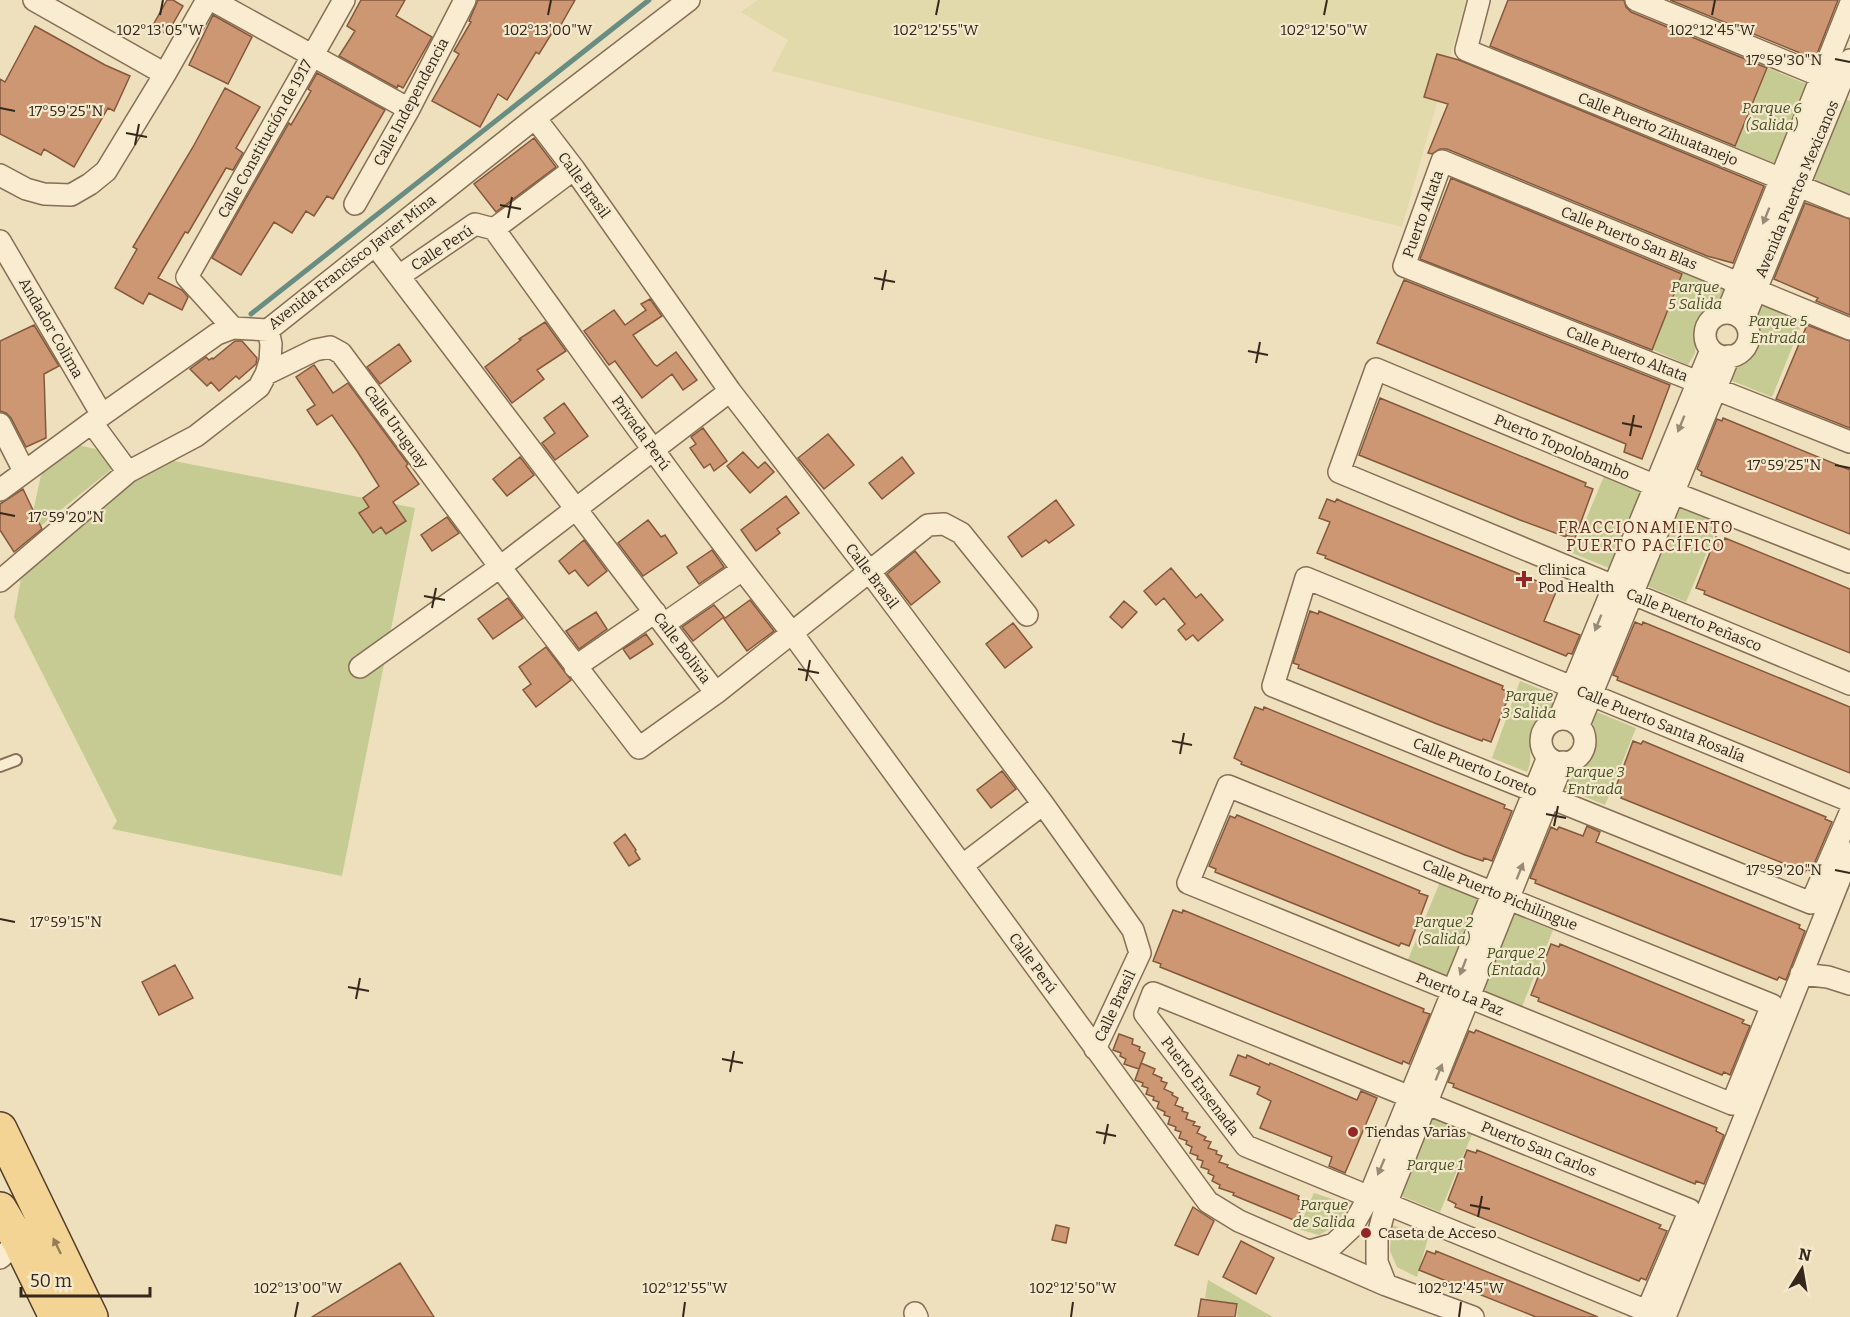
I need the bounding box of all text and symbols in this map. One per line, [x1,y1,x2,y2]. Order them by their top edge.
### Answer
text: 102°13'05"W [116,21,204,39]
text: 102°13'00"W [504,21,593,39]
text: 102°12'55"W [893,21,979,39]
text: 102°12'50"W [1280,21,1368,39]
text: 102°12'45"W [1669,21,1756,39]
street label: Calle Independencia [370,35,452,169]
text: 17°59'30"N [1746,51,1822,69]
street label: Calle Constitución de 1917 [214,56,316,221]
street label: Calle Puerto Zihuatanejo [1575,89,1741,169]
street label: Avenida Puertos Mexicanos [1751,98,1843,280]
park label: Parque 6 (Salida) [1742,99,1802,134]
text: 17°59'25"N [29,102,103,120]
street label: Calle Brasil [554,149,614,221]
street label: Puerto Altata [1399,168,1447,260]
street label: Avenida Francisco Javier Mina [265,191,439,333]
street label: Calle Puerto San Blas [1558,202,1700,274]
one-way arrow [1760,207,1770,225]
street label: Calle Perú [408,221,476,275]
street label: Andador Colima [15,275,87,381]
park label: Parque 5 Salida [1668,278,1722,313]
park label: Parque 5 Entrada [1748,312,1808,347]
street label: Calle Puerto Altata [1564,323,1690,385]
street label: Calle Uruguay [360,382,432,472]
street label: Privada Perú [608,392,674,474]
street label: Puerto Topolobambo [1492,410,1632,484]
one-way arrow [1676,415,1686,433]
text: 17°59'25"N [1747,456,1821,474]
text: 17°59'20"N [28,508,104,526]
district label: FRACCIONAMIENTO PUERTO PACÍFICO [1558,518,1734,555]
street label: Calle Brasil [842,540,902,612]
place label: Clinica Pod Health [1538,561,1615,596]
marker: Clinica Pod Health [1515,570,1533,588]
street label: Calle Puerto Peñasco [1623,585,1765,655]
street label: Calle Bolivia [649,609,715,687]
one-way arrow [1593,614,1602,632]
street label: Calle Puerto Santa Rosalía [1574,682,1748,766]
park label: Parque 3 Salida [1502,687,1556,722]
street label: Calle Puerto Loreto [1410,734,1540,800]
park label: Parque 3 Entrada [1565,763,1625,798]
street label: Calle Puerto Pichilingue [1420,856,1580,934]
text: 17°59'20"N [1746,861,1822,879]
one-way arrow [1515,862,1525,880]
text: 17°59'15"N [30,913,102,931]
park label: Parque 2 (Salida) [1414,913,1474,948]
street label: Calle Perú [1005,929,1061,997]
park label: Parque 2 (Entada) [1486,944,1546,979]
one-way arrow [1458,958,1467,976]
street label: Calle Brasil [1091,967,1139,1045]
street label: Puerto La Paz [1414,968,1506,1020]
street label: Puerto Ensenada [1157,1033,1243,1139]
one-way arrow [1434,1062,1444,1080]
street label: Puerto San Carlos [1479,1118,1599,1180]
place label: Tiendas Varias [1365,1123,1466,1141]
marker: Tiendas Varias [1346,1125,1360,1139]
park label: Parque 1 [1406,1156,1464,1174]
one-way arrow [1376,1158,1386,1176]
park label: Parque de Salida [1293,1196,1355,1231]
place label: Caseta de Acceso [1378,1224,1497,1242]
marker: Caseta de Acceso [1359,1226,1373,1240]
one-way arrow [52,1237,61,1254]
north arrow [1772,1239,1832,1299]
text: N [1797,1244,1813,1265]
scale bar [21,1260,150,1298]
text: 50 m [30,1270,72,1292]
text: 102°13'00"W [254,1279,343,1297]
text: 102°12'55"W [642,1279,728,1297]
text: 102°12'50"W [1029,1279,1117,1297]
text: 102°12'45"W [1418,1279,1505,1297]

